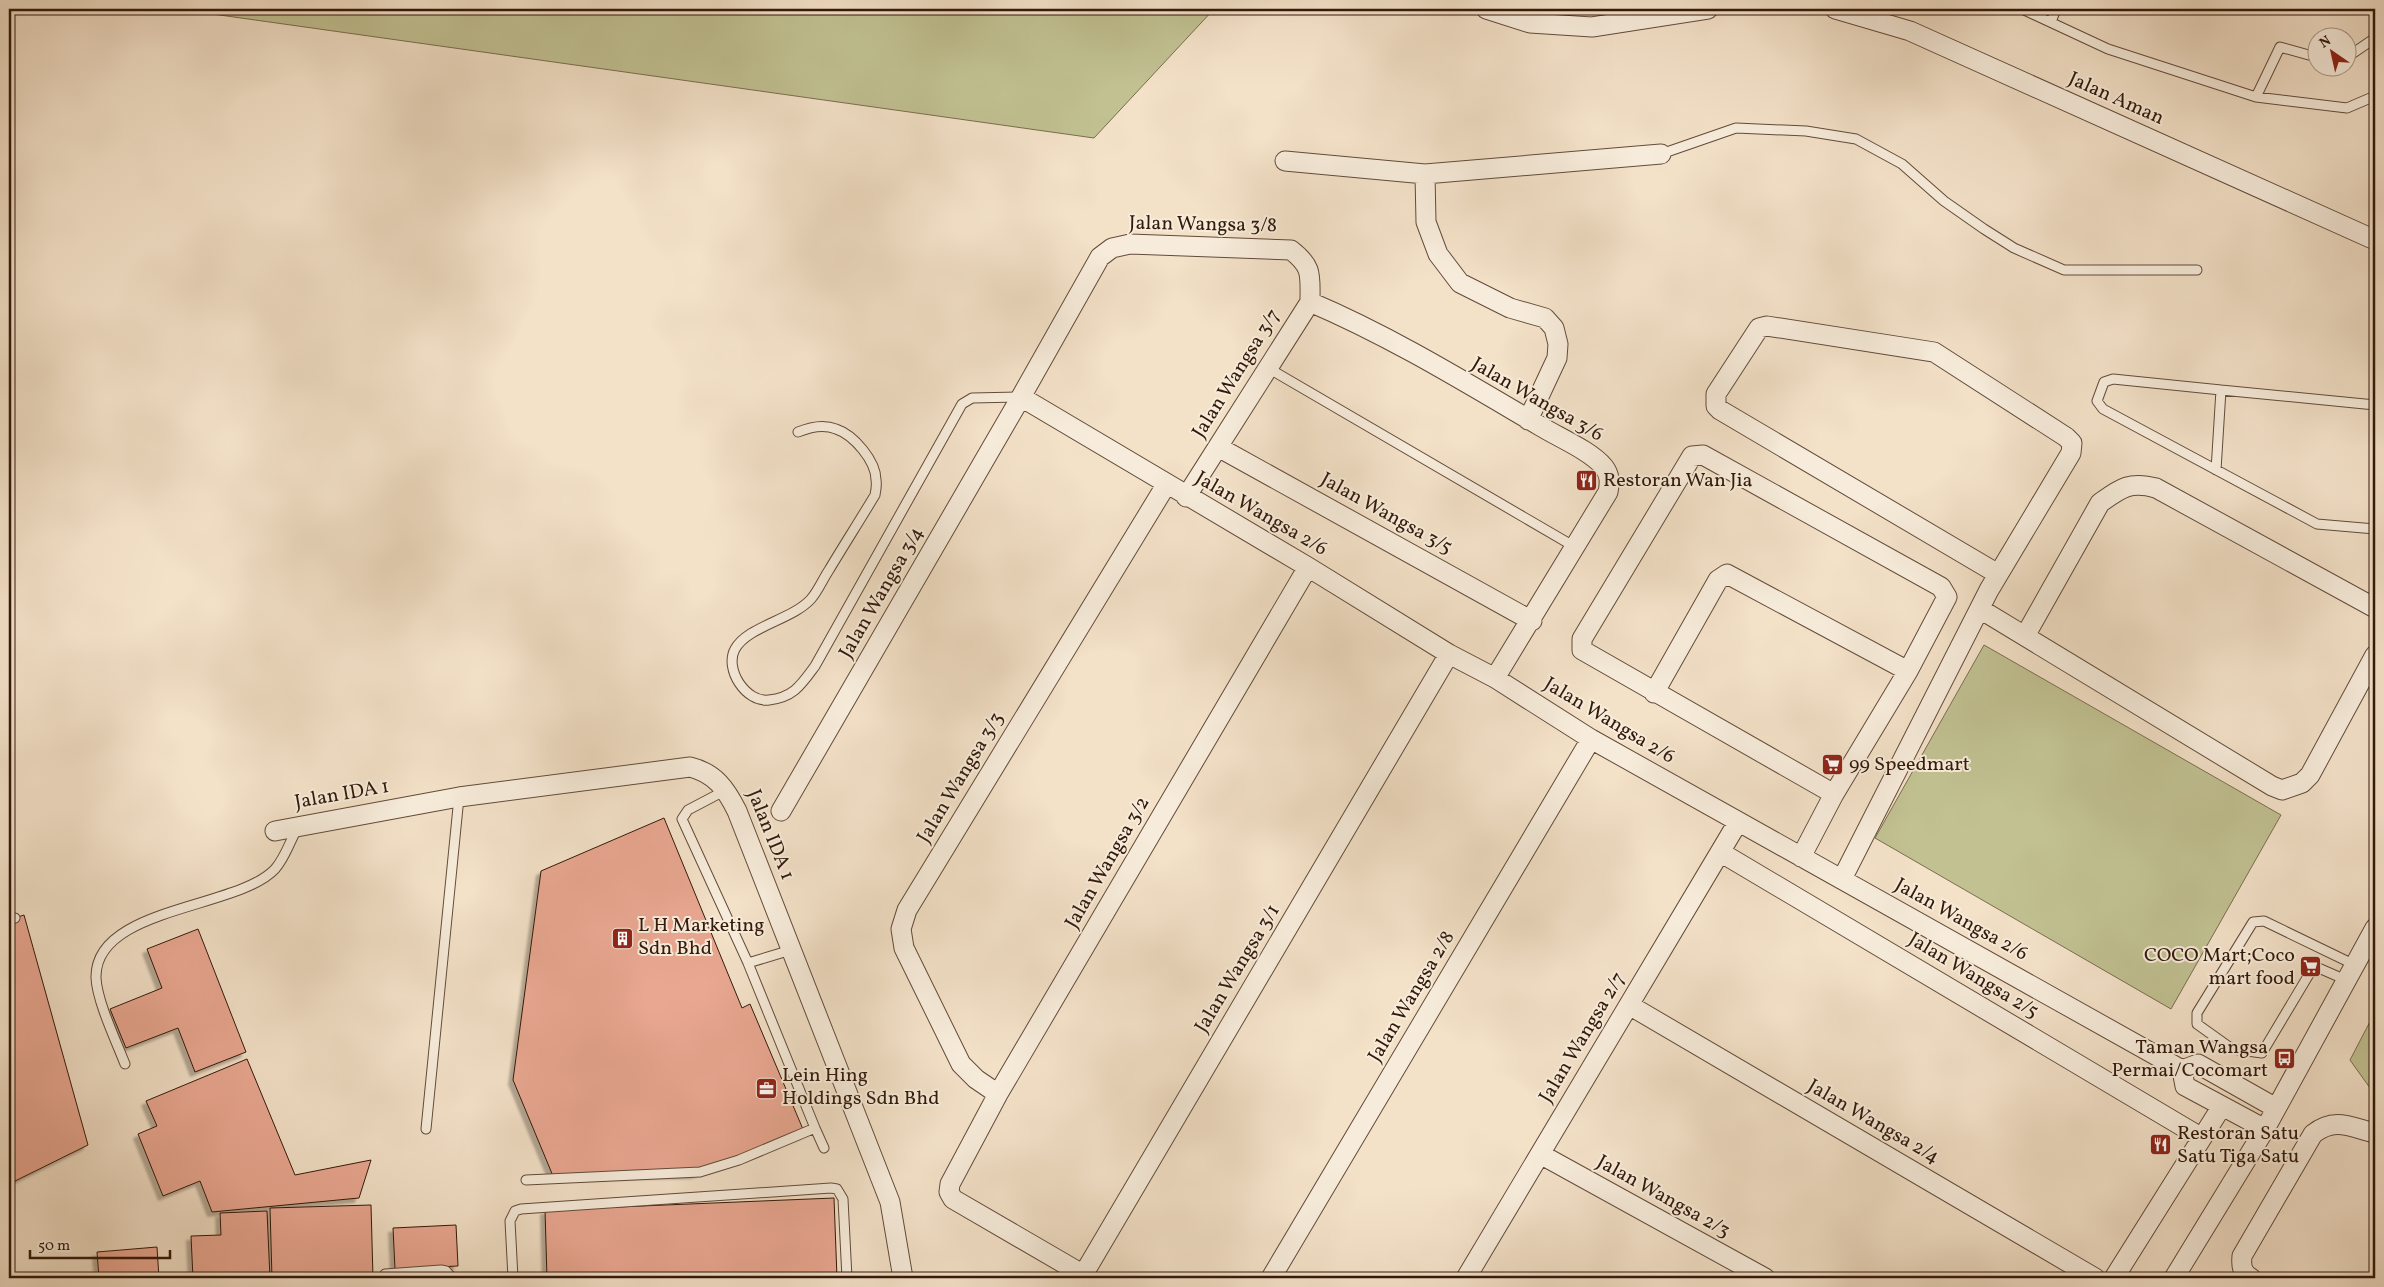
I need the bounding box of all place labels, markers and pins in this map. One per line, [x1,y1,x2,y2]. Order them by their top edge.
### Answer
place label: Restoran Wan Jia [1603,467,1753,495]
restaurant icon: Restoran Wan Jia [1575,469,1599,493]
place label: 99 Speedmart [1849,751,1970,779]
supermarket icon: 99 Speedmart [1821,753,1845,777]
place label: L H Marketing Sdn Bhd [638,912,765,963]
building icon: L H Marketing Sdn Bhd [610,926,634,950]
place label: COCO Mart;Coco mart food [2144,942,2295,993]
supermarket icon: COCO Mart;Coco mart food [2299,955,2323,979]
place label: Taman Wangsa Permai/Cocomart [2112,1034,2268,1085]
bus stop icon: Taman Wangsa Permai/Cocomart [2272,1047,2296,1071]
place label: Lein Hing Holdings Sdn Bhd [782,1062,939,1113]
office icon: Lein Hing Holdings Sdn Bhd [754,1076,778,1100]
place label: Restoran Satu Satu Tiga Satu [2177,1120,2299,1171]
restaurant icon: Restoran Satu Satu Tiga Satu [2149,1133,2173,1157]

